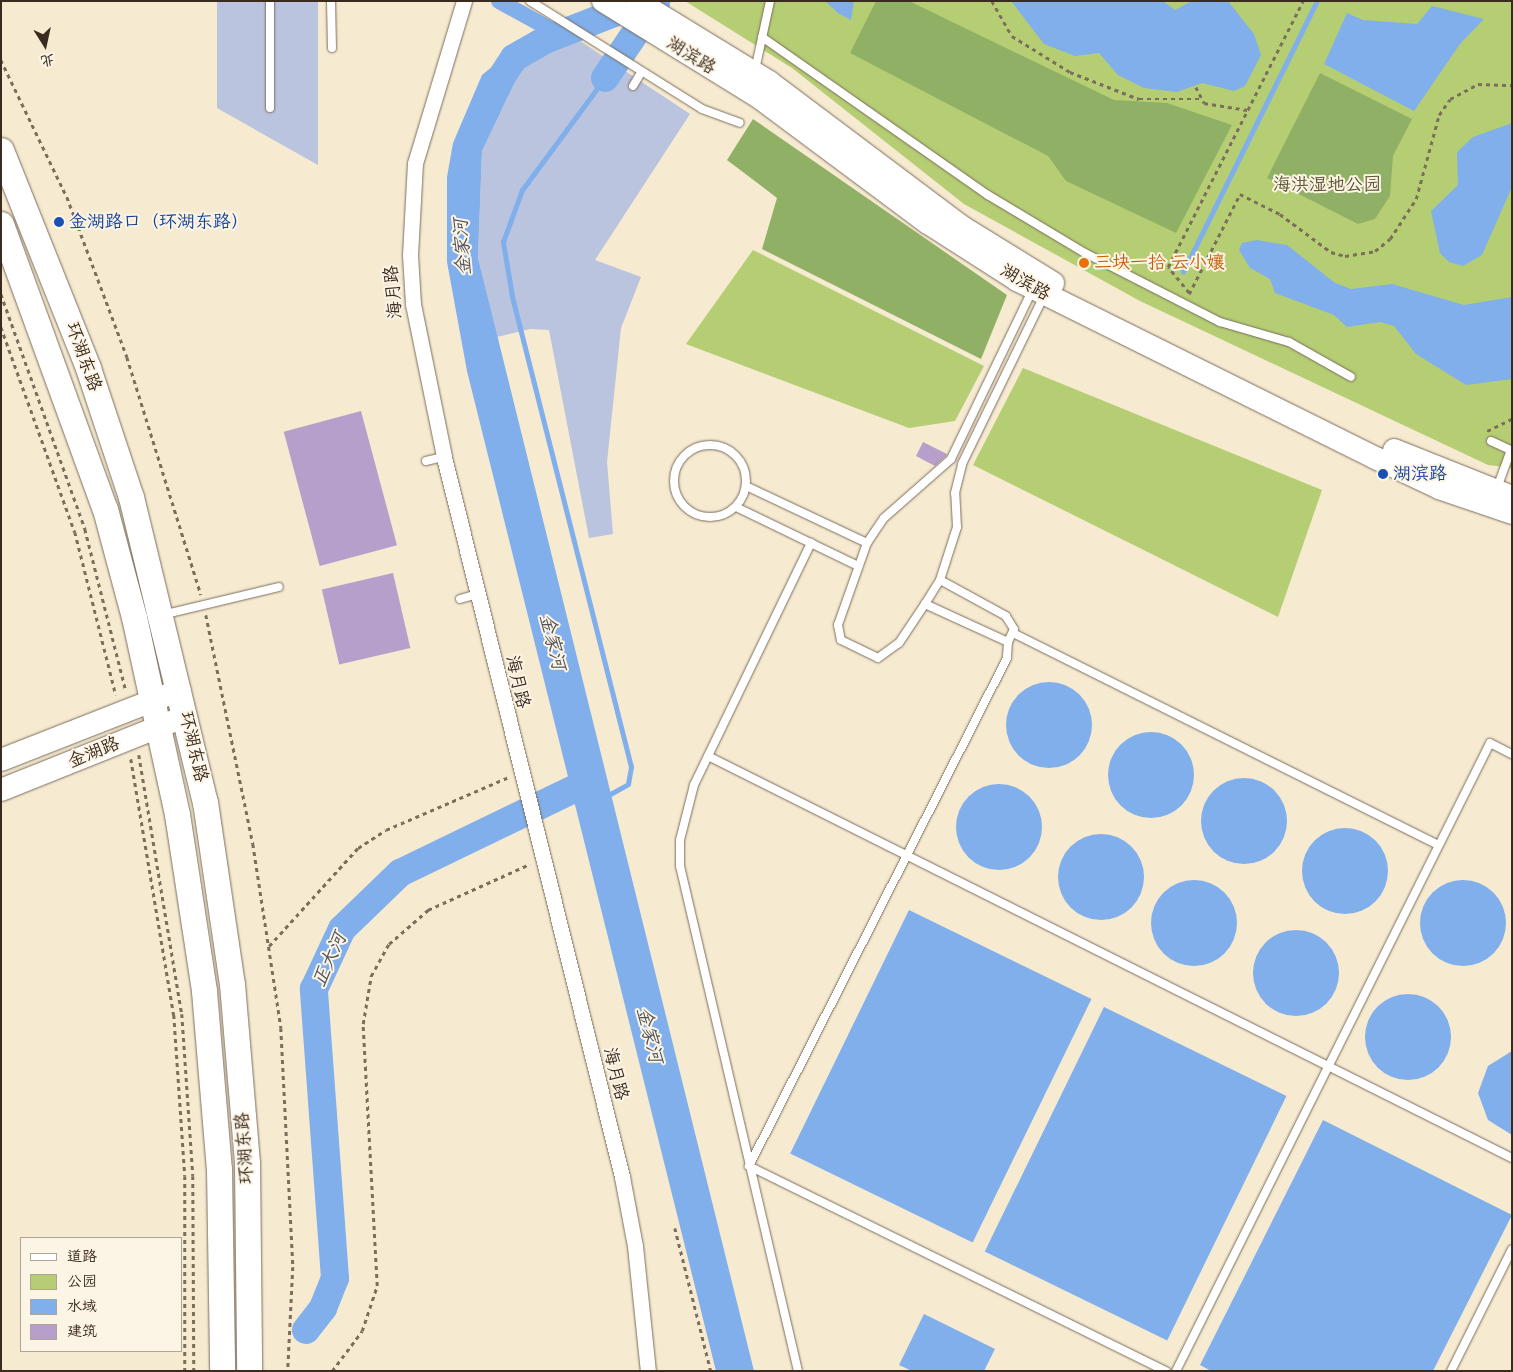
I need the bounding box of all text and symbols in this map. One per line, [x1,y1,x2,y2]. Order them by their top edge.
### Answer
north arrow [20,20,70,70]
street label: 湖滨路 [662,33,720,79]
text: 北 [39,50,56,70]
park label: 海洪湿地公园 [1273,174,1381,196]
place label: 金湖路口（环湖东路） [69,211,249,233]
marker: 金湖路口（环湖东路） [53,216,65,228]
water label: 金家河 [450,218,476,276]
place label: 三块一拾 云小孃 [1094,252,1225,274]
marker: 三块一拾 云小孃 [1078,257,1090,269]
street label: 湖滨路 [996,260,1054,306]
street label: 海月路 [381,264,407,320]
street label: 环湖东路 [61,319,105,395]
place label: 湖滨路 [1393,463,1447,485]
marker: 湖滨路 [1377,468,1389,480]
water label: 金家河 [534,612,570,672]
street label: 海月路 [500,653,534,711]
street label: 环湖东路 [174,709,212,785]
street label: 金湖路 [65,733,123,773]
water label: 正大河 [308,929,352,991]
water label: 金家河 [631,1005,667,1065]
street label: 海月路 [598,1045,632,1103]
street label: 环湖东路 [232,1111,258,1185]
legend [20,1237,182,1352]
text: 道路 [67,1247,97,1267]
text: 公园 [67,1272,97,1292]
text: 水域 [67,1297,97,1317]
text: 建筑 [67,1322,97,1342]

